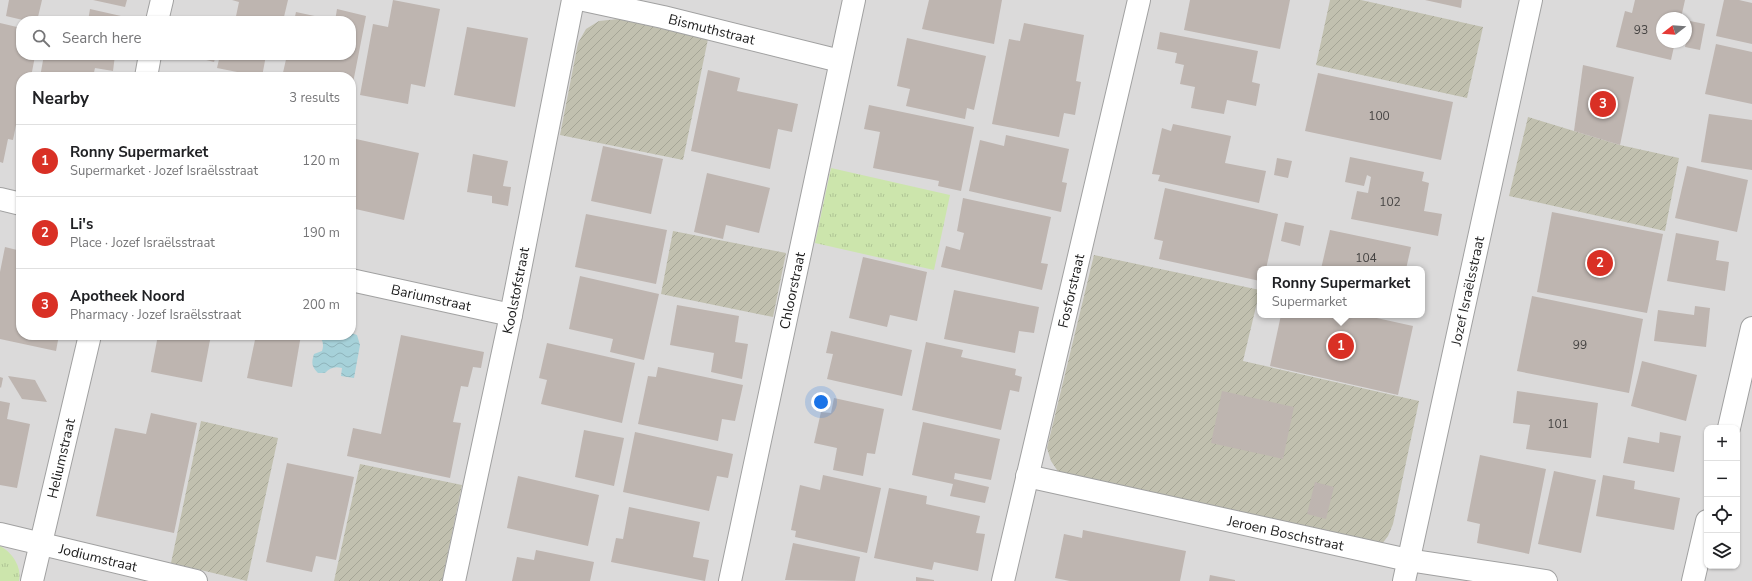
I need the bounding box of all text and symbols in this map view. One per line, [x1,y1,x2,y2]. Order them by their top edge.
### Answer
street label: Bismuthstraat [667,9,757,49]
north arrow [1656,12,1692,48]
search box [16,16,356,60]
house number: 93 [1634,22,1648,38]
icon: search [30,27,52,49]
text: Search here [62,28,142,48]
text: Nearby [32,87,89,110]
text: 3 results [289,89,340,107]
pin: 3 [1590,89,1616,119]
house number: 100 [1368,108,1390,124]
text: Ronny Supermarket [70,142,208,162]
text: 1 [41,152,49,170]
text: 120 m [302,152,340,170]
text: Supermarket · Jozef Israëlsstraat [70,162,258,180]
house number: 102 [1379,194,1401,210]
text: Li's [70,214,93,234]
text: 2 [41,224,49,242]
text: 190 m [302,224,340,242]
text: Place · Jozef Israëlsstraat [70,234,215,252]
street label: Jozef Israëlsstraat [1446,234,1489,348]
street label: Koolstofstraat [498,245,534,336]
pin: 2 [1587,248,1613,278]
street label: Chloorstraat [775,250,809,331]
house number: 104 [1355,250,1377,266]
street label: Fosforstraat [1053,252,1089,330]
popup [1257,266,1425,318]
text: Ronny Supermarket [1272,273,1410,293]
street label: Bariumstraat [389,280,473,316]
text: Apotheek Noord [70,286,185,306]
text: Supermarket [1272,293,1347,311]
text: 3 [41,296,49,314]
text: 200 m [302,296,340,314]
text: Pharmacy · Jozef Israëlsstraat [70,306,241,324]
pin: 1 [1328,331,1354,361]
house number: 99 [1573,337,1587,353]
your location [811,392,831,412]
street label: Heliumstraat [42,416,80,500]
house number: 101 [1547,416,1569,432]
map controls [1704,425,1740,569]
button: + [1704,425,1740,461]
button: − [1704,461,1740,497]
button: locate [1704,497,1740,533]
street label: Jeroen Boschstraat [1225,511,1346,555]
button: layers [1704,533,1740,569]
street label: Jodiumstraat [56,539,139,576]

